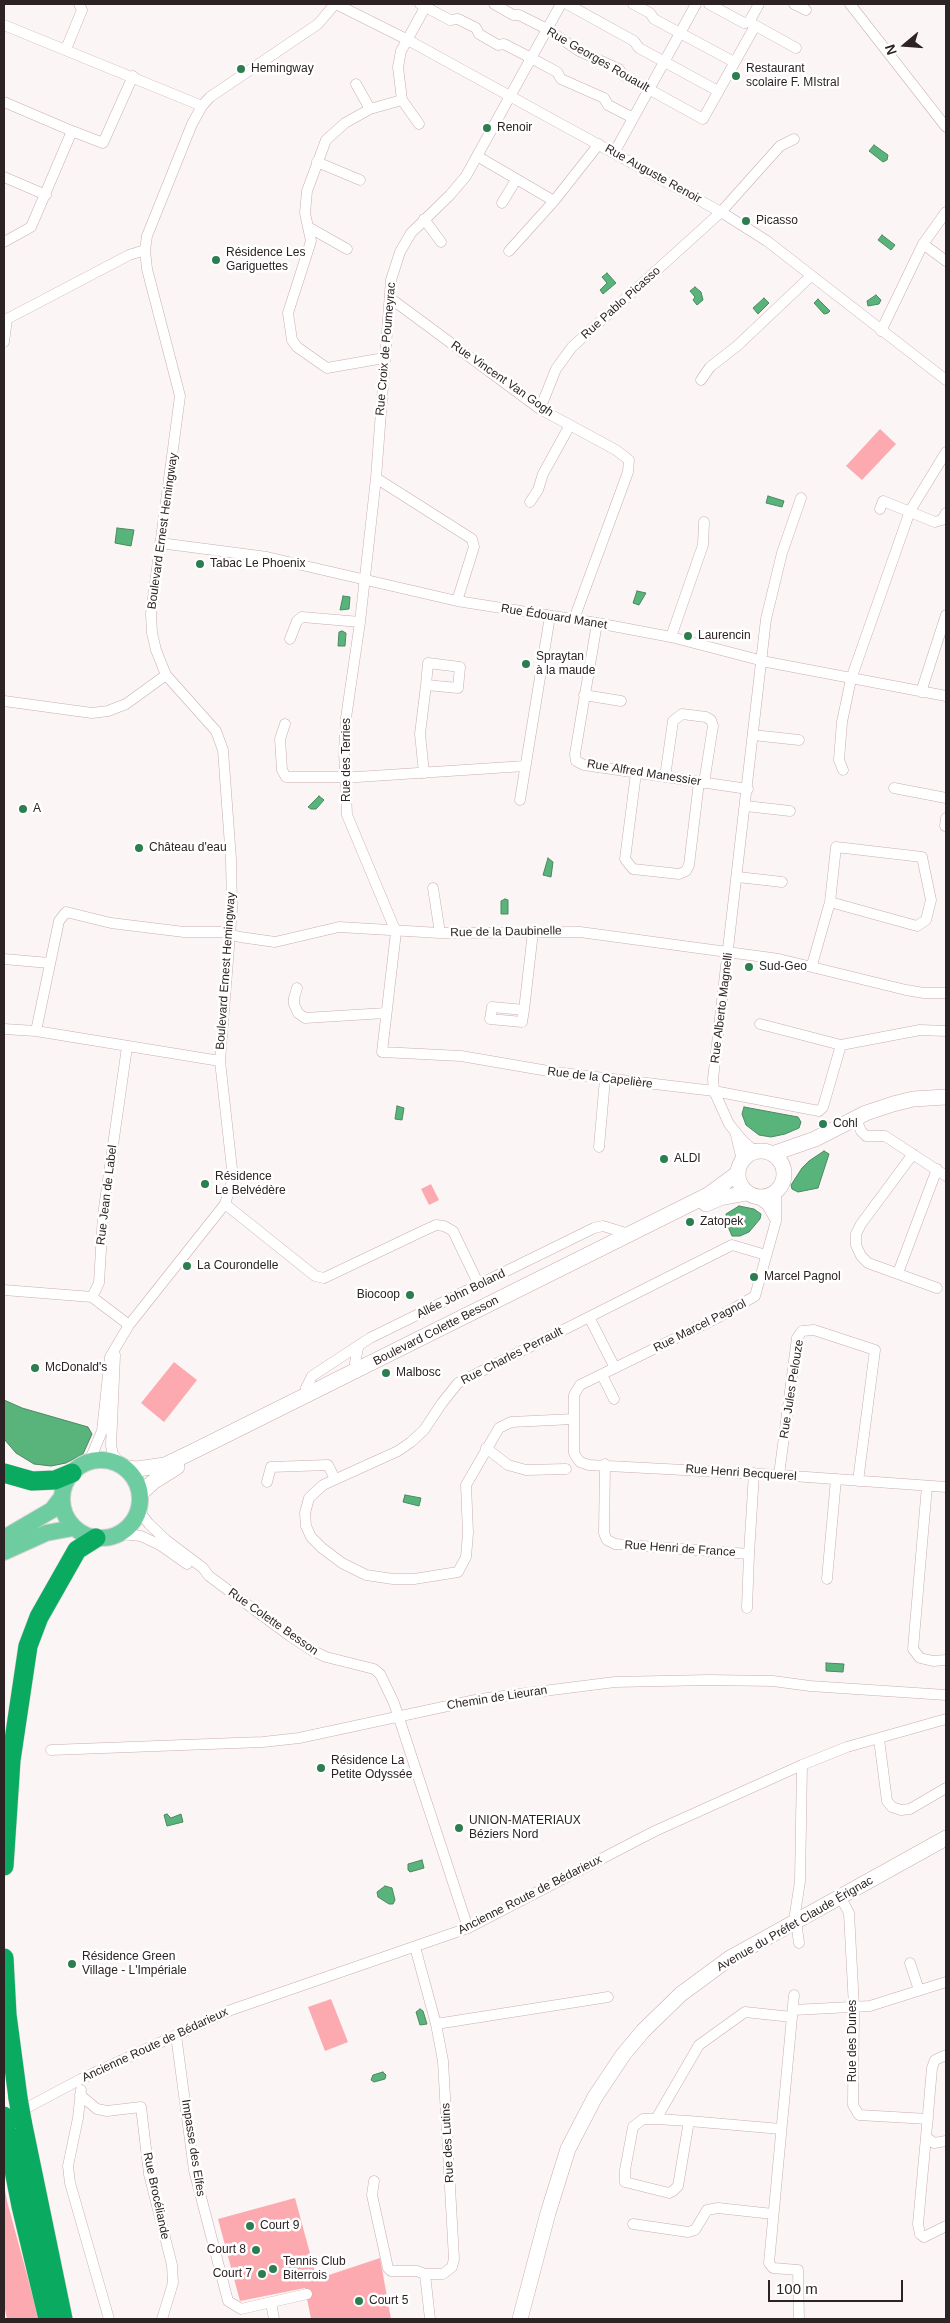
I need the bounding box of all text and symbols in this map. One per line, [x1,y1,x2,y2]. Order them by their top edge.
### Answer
north arrow [880,20,930,70]
street label: Rue Georges Rouault [544,25,652,95]
text: N [882,42,900,57]
place label: Hemingway [251,62,314,76]
place label: Restaurant scolaire F. MIstral [746,62,839,90]
marker: Hemingway [235,63,247,75]
marker: Restaurant scolaire F. MIstral [730,70,742,82]
place label: Renoir [497,121,532,135]
marker: Renoir [481,122,493,134]
street label: Rue Auguste Renoir [602,142,704,206]
place label: Picasso [756,214,798,228]
marker: Picasso [740,215,752,227]
place label: Résidence Les Gariguettes [226,246,305,274]
marker: Résidence Les Gariguettes [210,254,222,266]
street label: Rue Pablo Picasso [579,264,663,342]
street label: Rue Croix de Poumeyrac [373,282,399,416]
street label: Rue Vincent Van Gogh [448,338,556,420]
street label: Boulevard Ernest Hemingway [145,452,181,610]
place label: Tabac Le Phoenix [210,557,305,571]
marker: Tabac Le Phoenix [194,558,206,570]
street label: Rue Édouard Manet [500,601,608,633]
place label: Laurencin [698,629,751,643]
marker: Laurencin [682,630,694,642]
place label: Spraytan à la maude [536,650,595,678]
marker: Spraytan à la maude [520,658,532,670]
street label: Rue des Terries [340,718,354,802]
street label: Rue Alfred Manessier [586,757,702,789]
place label: A [33,802,41,816]
marker: A [17,803,29,815]
place label: Château d'eau [149,841,227,855]
marker: Château d'eau [133,842,145,854]
street label: Boulevard Ernest Hemingway [213,892,239,1050]
street label: Rue de la Daubinelle [450,924,562,940]
street label: Rue Alberto Magnelli [708,952,736,1064]
place label: Sud-Geo [759,960,807,974]
marker: Sud-Geo [743,961,755,973]
street label: Rue de la Capelière [546,1064,654,1092]
place label: Cohl [833,1117,858,1131]
marker: Cohl [817,1118,829,1130]
street label: Rue Jean de Label [94,1144,120,1246]
place label: ALDI [674,1152,701,1166]
marker: ALDI [658,1153,670,1165]
place label: Résidence Le Belvédère [215,1170,286,1198]
marker: Résidence Le Belvédère [199,1178,211,1190]
place label: Zatopek [700,1215,743,1229]
marker: Zatopek [684,1216,696,1228]
place label: La Courondelle [197,1259,278,1273]
marker: La Courondelle [181,1260,193,1272]
street label: Allée John Boland [414,1266,508,1322]
place label: Marcel Pagnol [764,1270,841,1284]
marker: Marcel Pagnol [748,1271,760,1283]
place label: Biocoop [357,1288,400,1302]
marker: Biocoop [404,1289,416,1301]
street label: Boulevard Colette Besson [371,1293,501,1369]
street label: Rue Marcel Pagnol [651,1296,749,1356]
street label: Rue Charles Perrault [459,1324,565,1388]
street label: Rue Jules Pelouze [777,1338,807,1440]
place label: McDonald's [45,1361,107,1375]
marker: McDonald's [29,1362,41,1374]
place label: Malbosc [396,1366,441,1380]
marker: Malbosc [380,1367,392,1379]
street label: Rue Henri Becquerel [685,1462,797,1484]
street label: Rue Henri de France [624,1538,736,1560]
street label: Rue Colette Besson [225,1585,321,1659]
street label: Chemin de Lieuran [446,1683,548,1713]
place label: Résidence La Petite Odyssée [331,1754,412,1782]
marker: Résidence La Petite Odyssée [315,1762,327,1774]
place label: UNION-MATERIAUX Béziers Nord [469,1814,581,1842]
marker: UNION-MATERIAUX Béziers Nord [453,1822,465,1834]
street label: Ancienne Route de Bédarieux [456,1852,604,1938]
street label: Avenue du Préfet Claude Érignac [714,1873,876,1975]
place label: Résidence Green Village - L'Impériale [82,1950,187,1978]
marker: Résidence Green Village - L'Impériale [66,1958,78,1970]
street label: Rue des Dunes [846,2000,860,2082]
street label: Ancienne Route de Bédarieux [80,2005,230,2085]
street label: Impasse des Elfes [178,2098,208,2198]
street label: Rue des Lutins [439,2103,457,2183]
street label: Rue Brocéliande [140,2151,172,2241]
place label: Court 9 [260,2219,299,2233]
marker: Court 9 [244,2220,256,2232]
place label: Court 8 [207,2243,246,2257]
marker: Court 8 [250,2244,262,2256]
place label: Tennis Club Biterrois [283,2255,346,2283]
marker: Tennis Club Biterrois [267,2263,279,2275]
place label: Court 7 [213,2267,252,2281]
marker: Court 7 [256,2268,268,2280]
scale bar [770,2270,905,2302]
text: 100 m [776,2280,818,2297]
place label: Court 5 [369,2294,408,2308]
marker: Court 5 [353,2295,365,2307]

